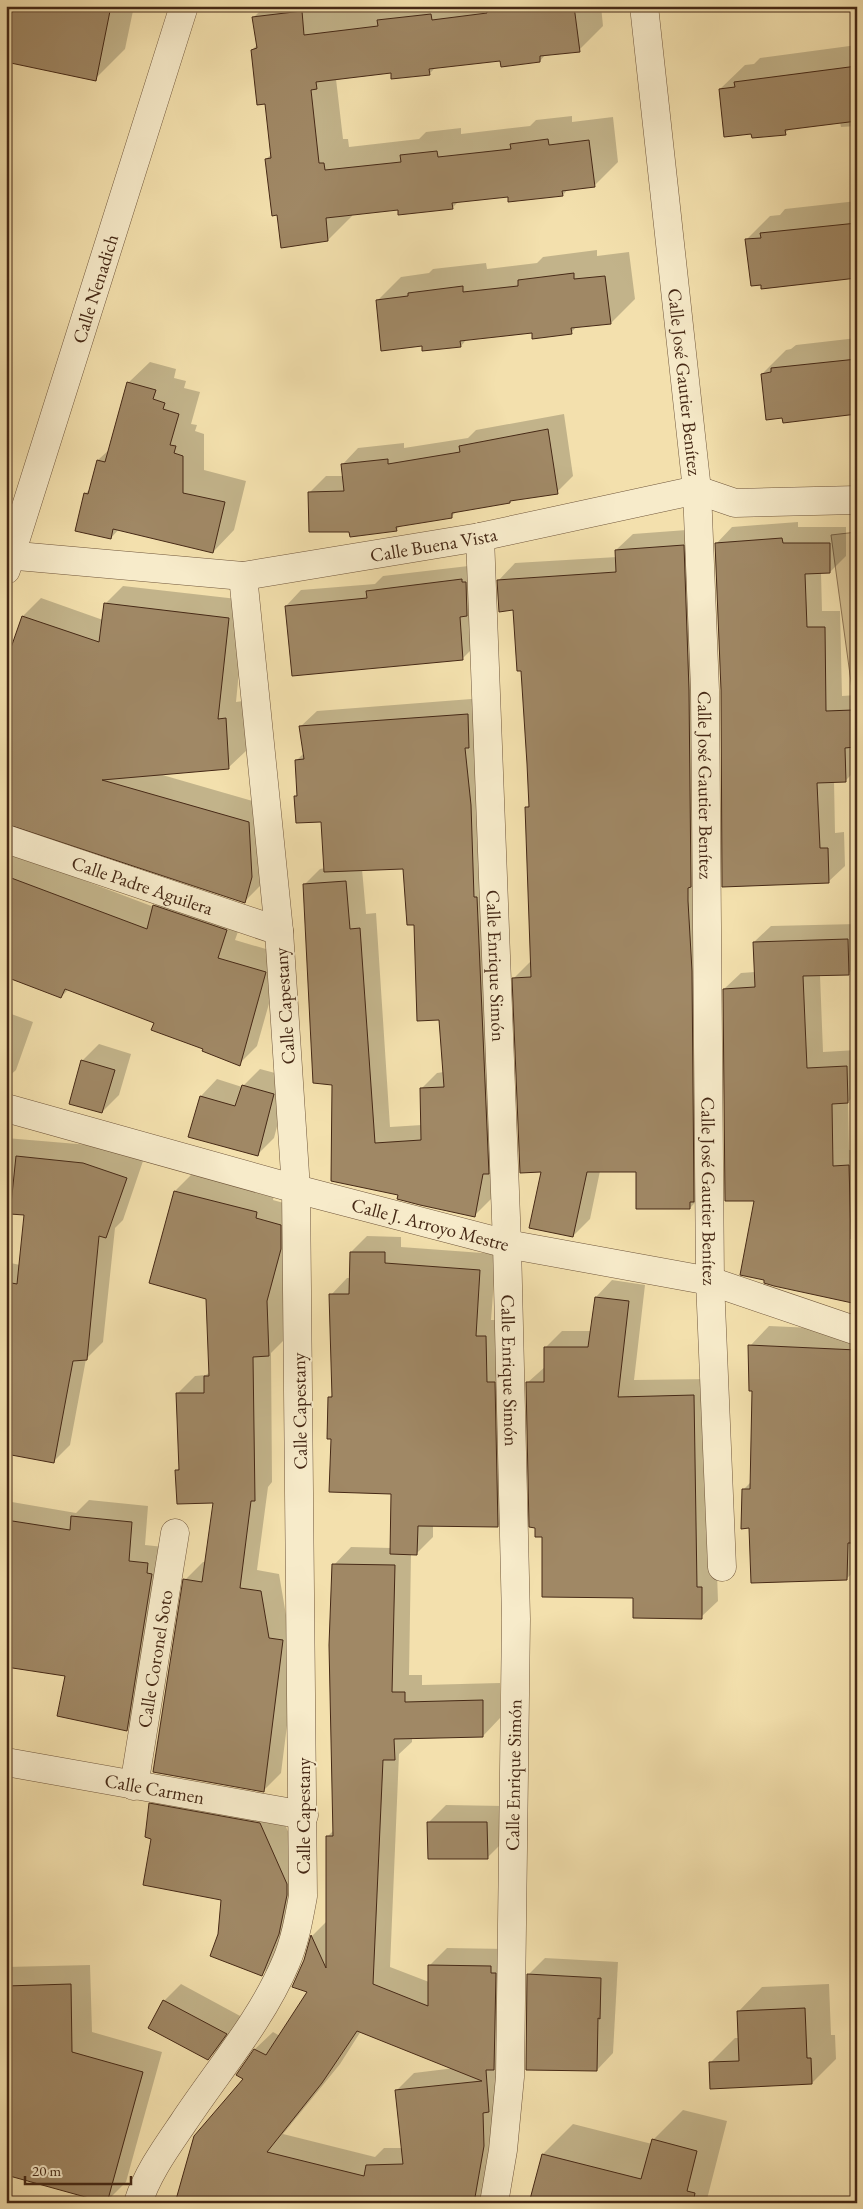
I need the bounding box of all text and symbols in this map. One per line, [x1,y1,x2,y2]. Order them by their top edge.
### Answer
street label: Calle Nenadich [66,231,124,347]
street label: Calle José Gautier Benítez [662,287,707,478]
street label: Calle Buena Vista [368,522,500,568]
street label: Calle José Gautier Benítez [692,691,719,880]
street label: Calle Padre Aguilera [68,850,217,921]
street label: Calle Enrique Simón [480,889,511,1042]
street label: Calle Capestany [268,946,301,1065]
street label: Calle José Gautier Benítez [695,1097,722,1286]
street label: Calle J. Arroyo Mestre [349,1192,512,1257]
street label: Calle Enrique Simón [495,1294,524,1447]
street label: Calle Capestany [286,1352,313,1470]
street label: Calle Coronel Soto [132,1588,179,1730]
street label: Calle Enrique Simón [500,1699,527,1851]
street label: Calle Capestany [291,1757,316,1875]
street label: Calle Carmen [103,1768,207,1810]
scale bar [25,2154,131,2186]
text: 20 m [32,2161,61,2180]

